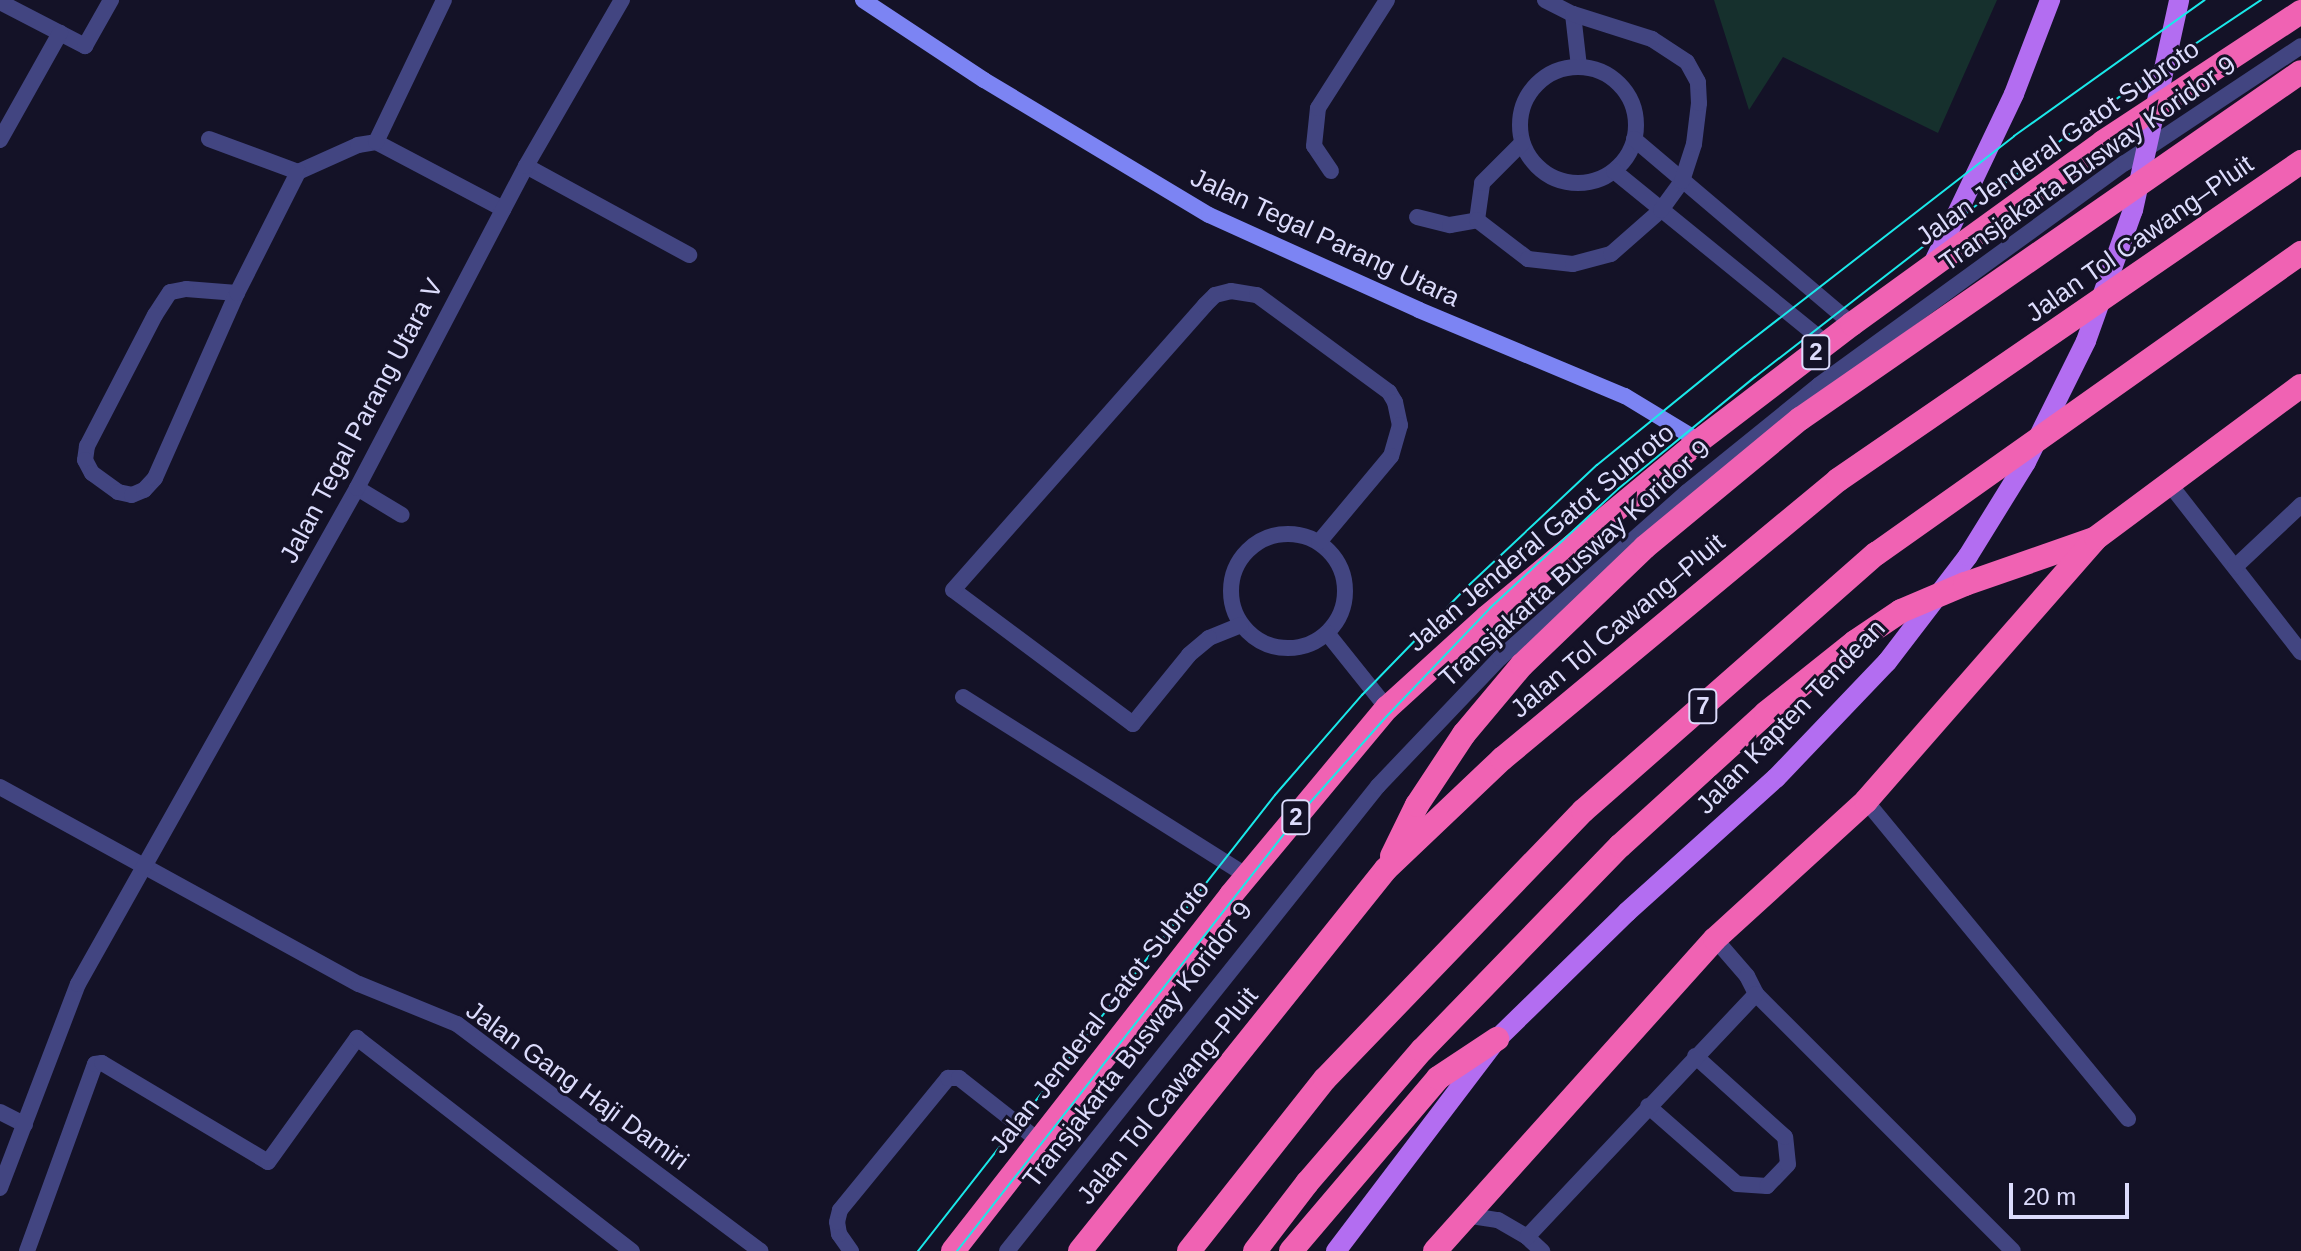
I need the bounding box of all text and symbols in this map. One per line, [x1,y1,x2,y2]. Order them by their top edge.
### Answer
street label: Jalan Jenderal Gatot Subroto [1911,33,2205,253]
street label: Transjakarta Busway Koridor 9 [1934,50,2242,278]
street label: Jalan Tol Cawang–Pluit [2020,149,2260,329]
street label: Jalan Tegal Parang Utara [1185,162,1465,314]
street label: Jalan Tegal Parang Utara V [274,273,450,569]
road number: 2 [1800,332,1832,372]
street label: Jalan Jenderal Gatot Subroto [1401,417,1681,659]
street label: Transjakarta Busway Koridor 9 [1433,434,1717,694]
street label: Jalan Tol Cawang–Pluit [1504,527,1732,725]
street label: Jalan Kapten Tendean [1690,613,1892,821]
road number: 7 [1687,686,1719,726]
road number: 2 [1280,797,1312,837]
street label: Jalan Jenderal Gatot Subroto [984,874,1216,1160]
street label: Transjakarta Busway Koridor 9 [1017,896,1259,1194]
street label: Jalan Tol Cawang–Pluit [1071,981,1265,1211]
street label: Jalan Gang Haji Damiri [460,995,694,1177]
scale bar [2013,1167,2133,1217]
text: 20 m [2023,1183,2076,1210]

